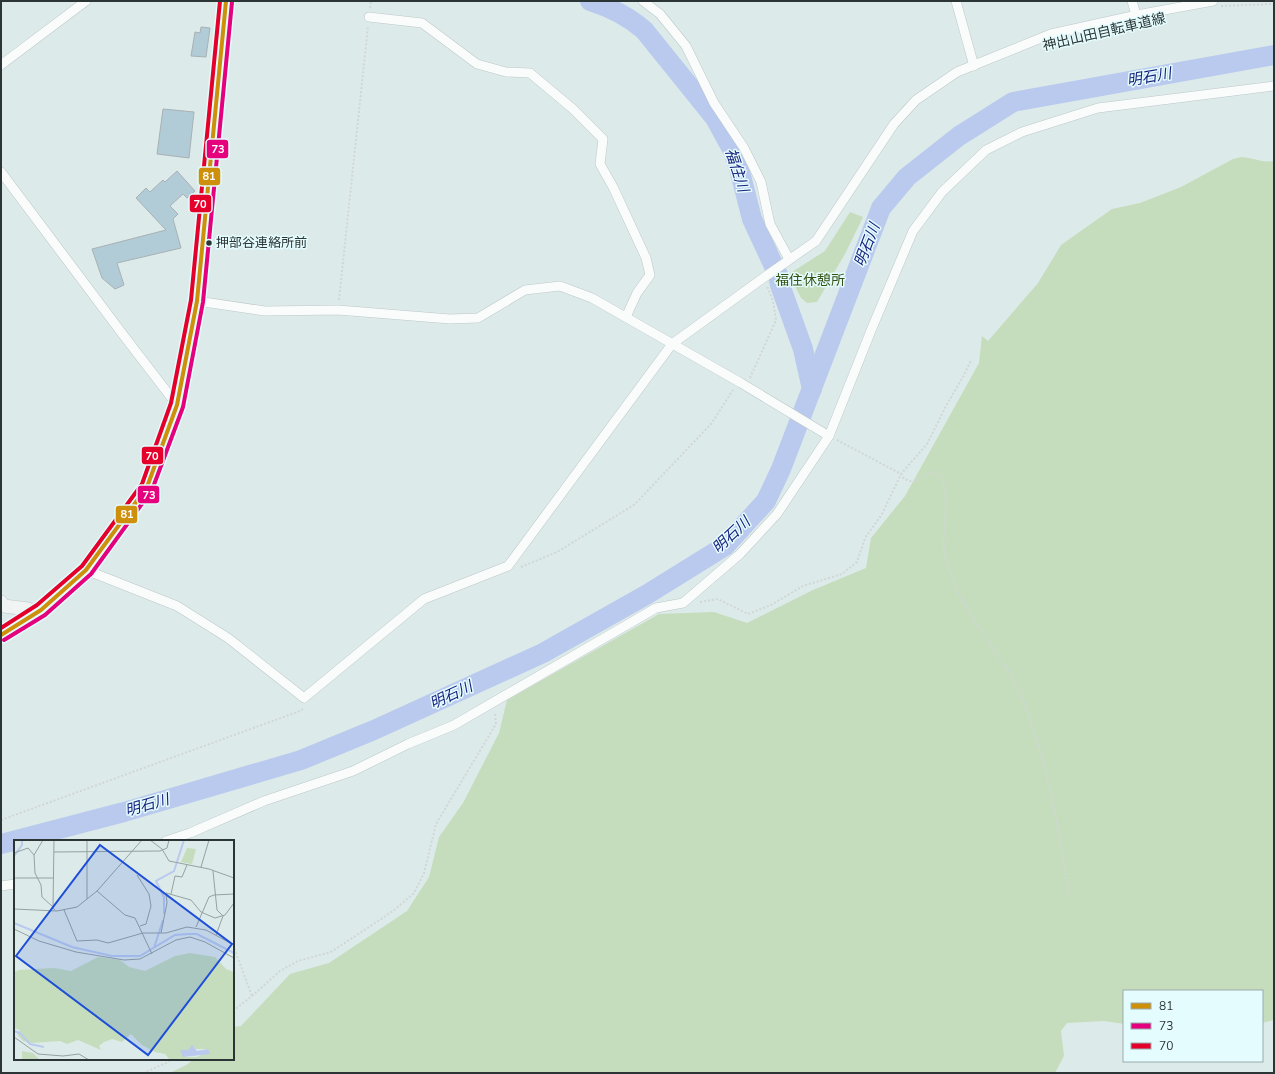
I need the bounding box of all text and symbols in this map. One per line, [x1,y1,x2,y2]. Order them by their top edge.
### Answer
street label: 神出山田自転車道線 [1040,9,1168,55]
water label: 明石川 [1125,63,1175,91]
line badge: 73 [206,139,229,159]
text: 73 [211,142,225,157]
water label: 福住川 [721,146,754,196]
line badge: 81 [198,167,221,186]
text: 81 [202,169,216,184]
line badge: 70 [189,194,212,213]
text: 70 [193,197,207,212]
water label: 明石川 [850,219,885,270]
place label: 押部谷連絡所前 [216,234,307,252]
marker: 押部谷連絡所前 [204,238,214,248]
park label: 福住休憩所 [775,271,845,290]
line badge: 70 [141,446,164,465]
text: 70 [145,449,159,464]
line badge: 73 [137,485,160,504]
text: 73 [142,488,156,503]
line badge: 81 [115,505,138,524]
text: 81 [120,507,134,522]
water label: 明石川 [708,511,756,558]
water label: 明石川 [426,676,477,714]
water label: 明石川 [123,789,173,821]
inset map [14,840,234,1060]
legend [1123,990,1263,1062]
text: 81 [1159,998,1173,1014]
text: 73 [1159,1018,1173,1034]
text: 70 [1159,1038,1173,1054]

